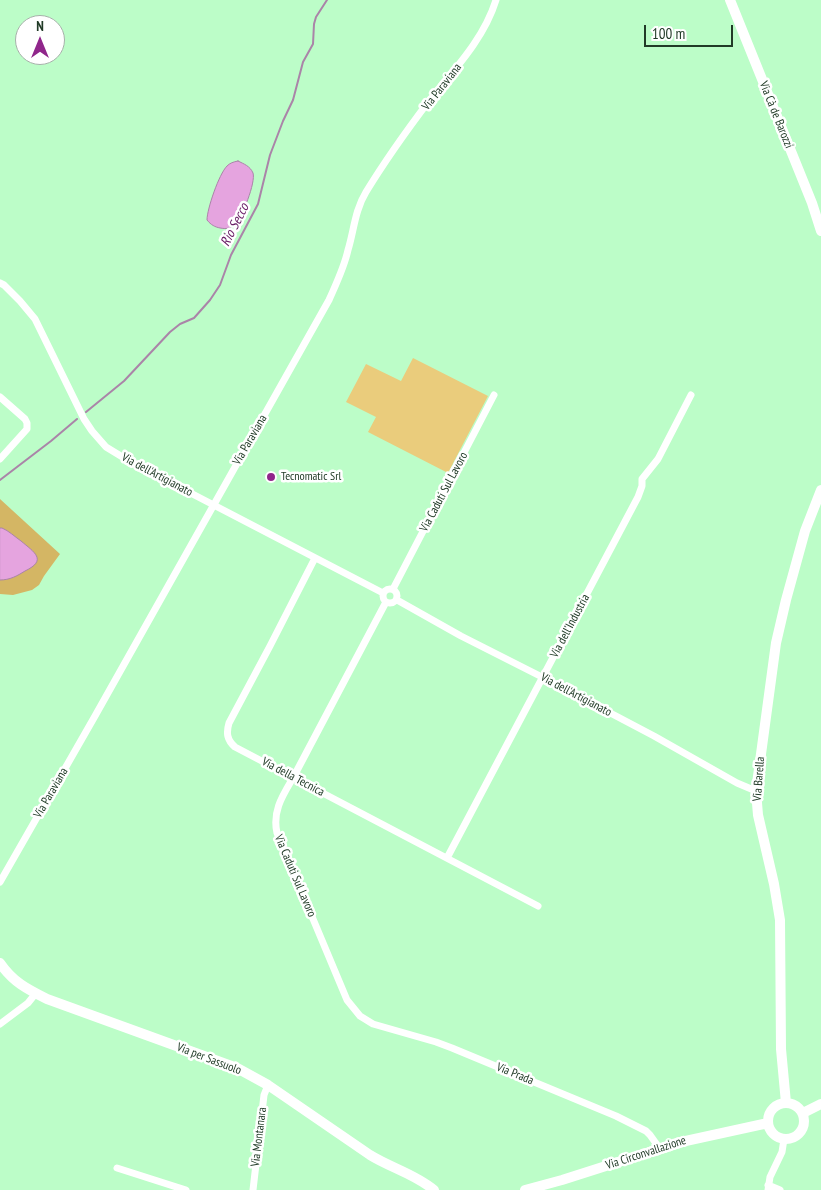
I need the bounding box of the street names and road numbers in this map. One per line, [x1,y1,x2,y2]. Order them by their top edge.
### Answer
street label: Via Paraviana [419,61,465,113]
street label: Via Cà de Barozzi [756,79,796,151]
street label: Via Paraviana [230,412,270,468]
street label: Via dell'Artigianato [119,450,195,500]
street label: Via Caduti Sul Lavoro [417,450,471,534]
street label: Via dell’Industria [547,592,593,660]
street label: Via dell'Artigianato [538,670,614,720]
street label: Via della Tecnica [259,754,327,800]
street label: Via Barella [750,756,768,802]
street label: Via Paraviana [31,765,71,821]
street label: Via Caduti Sul Lavoro [271,833,319,919]
street label: Via per Sassuolo [175,1040,243,1078]
street label: Via Prada [494,1060,536,1088]
street label: Via Montanara [248,1106,270,1168]
street label: Via Circonvallazione [604,1133,688,1173]

